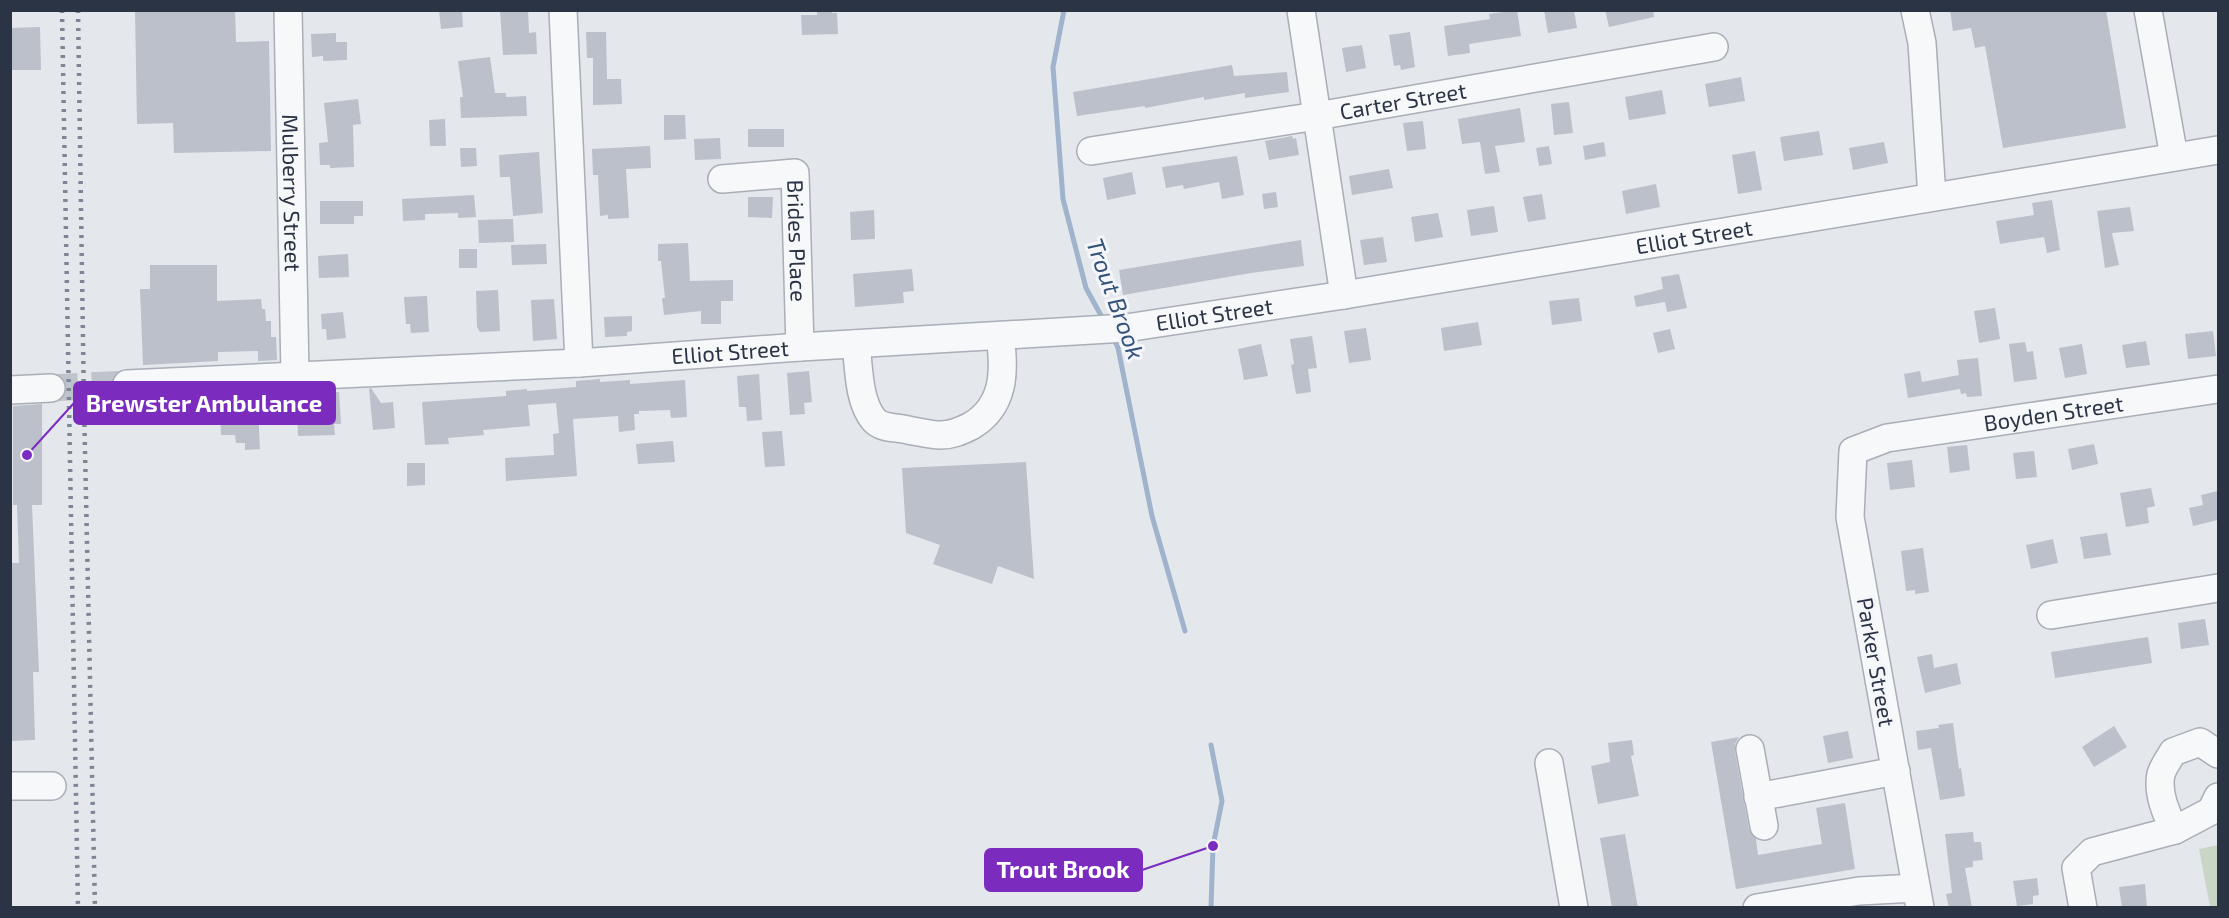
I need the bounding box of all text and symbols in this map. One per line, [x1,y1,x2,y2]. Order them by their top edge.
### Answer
street label: Carter Street [1337,76,1468,124]
street label: Mulberry Street [278,114,307,272]
street label: Brides Place [783,179,813,302]
street label: Elliot Street [1634,213,1754,258]
water label: Trout Brook [1081,234,1152,363]
street label: Elliot Street [1154,292,1274,335]
street label: Elliot Street [670,334,790,368]
callout: Brewster Ambulance [74,382,335,424]
text: Brewster Ambulance [86,388,322,417]
street label: Boyden Street [1982,389,2125,436]
street label: Parker Street [1853,595,1901,729]
callout: Trout Brook [985,849,1142,891]
text: Trout Brook [996,854,1130,883]

